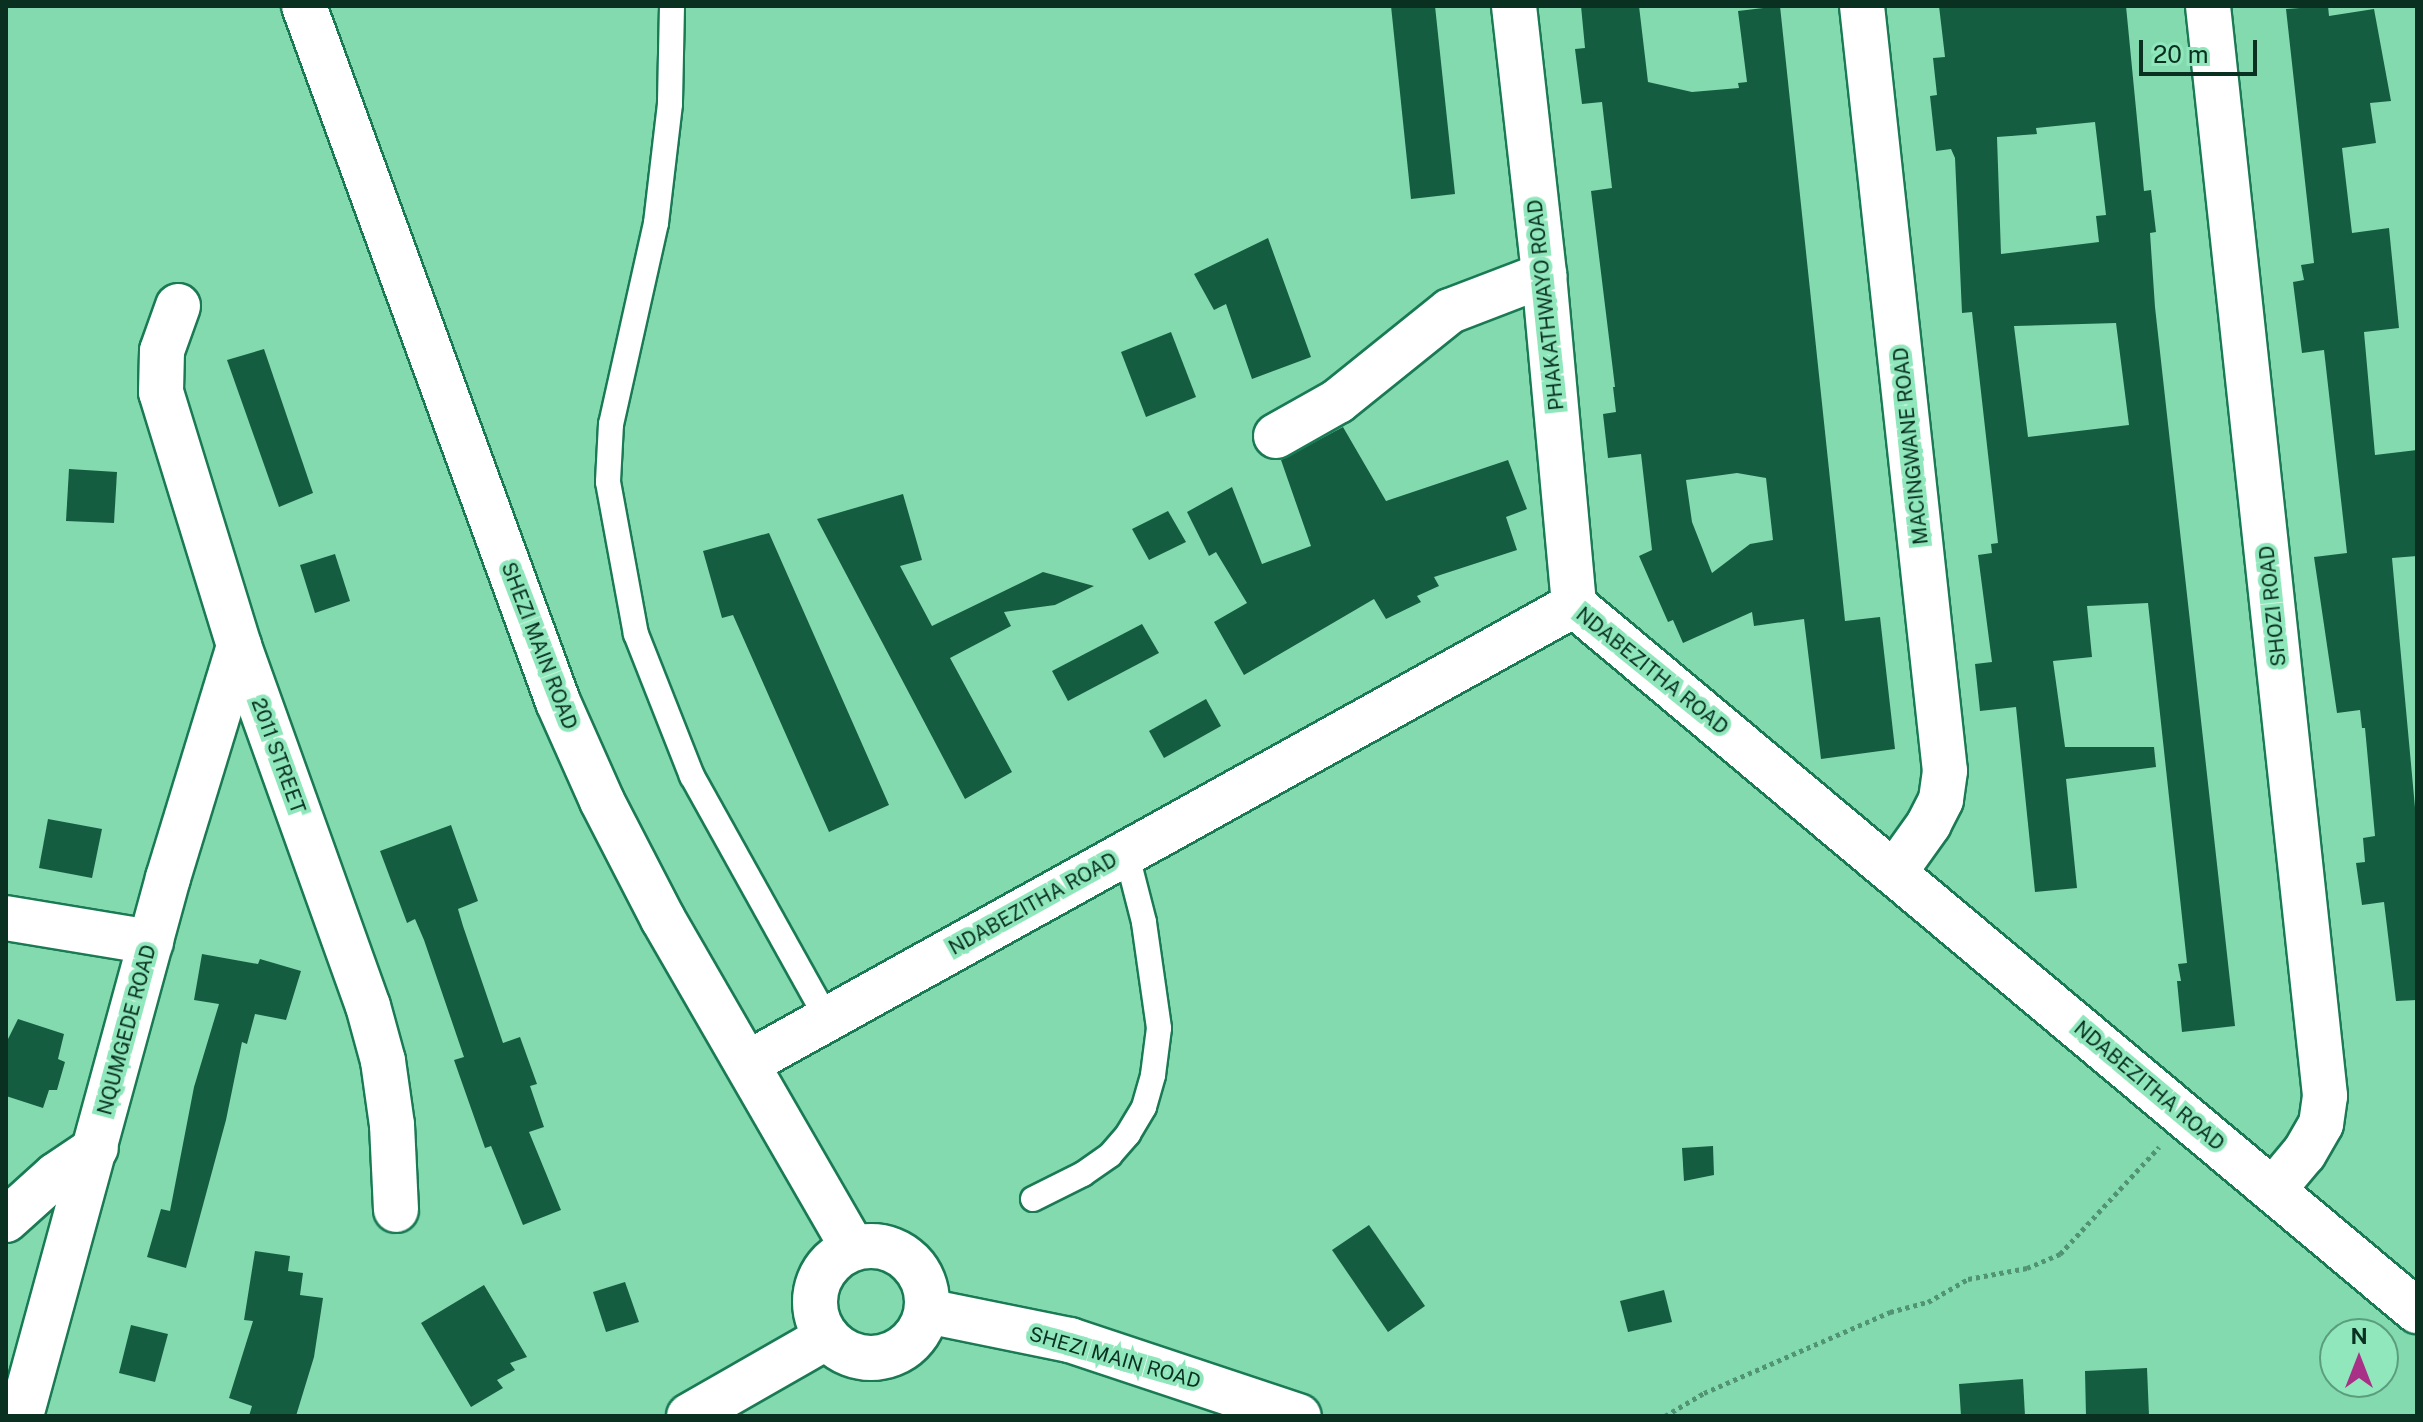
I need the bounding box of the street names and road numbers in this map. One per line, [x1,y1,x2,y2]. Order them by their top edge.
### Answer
street label: PHAKATHWAYO ROAD [1523,198,1569,412]
street label: MACINGWANE ROAD [1889,346,1933,546]
street label: SHOZI ROAD [2255,544,2291,668]
street label: SHEZI MAIN ROAD [496,559,582,733]
street label: NDABEZITHA ROAD [1571,602,1733,740]
street label: 2011 STREET [246,695,310,817]
street label: NDABEZITHA ROAD [945,848,1121,960]
street label: NQUMGEDE ROAD [93,942,161,1118]
street label: NDABEZITHA ROAD [2069,1016,2229,1156]
street label: SHEZI MAIN ROAD [1027,1322,1203,1394]

